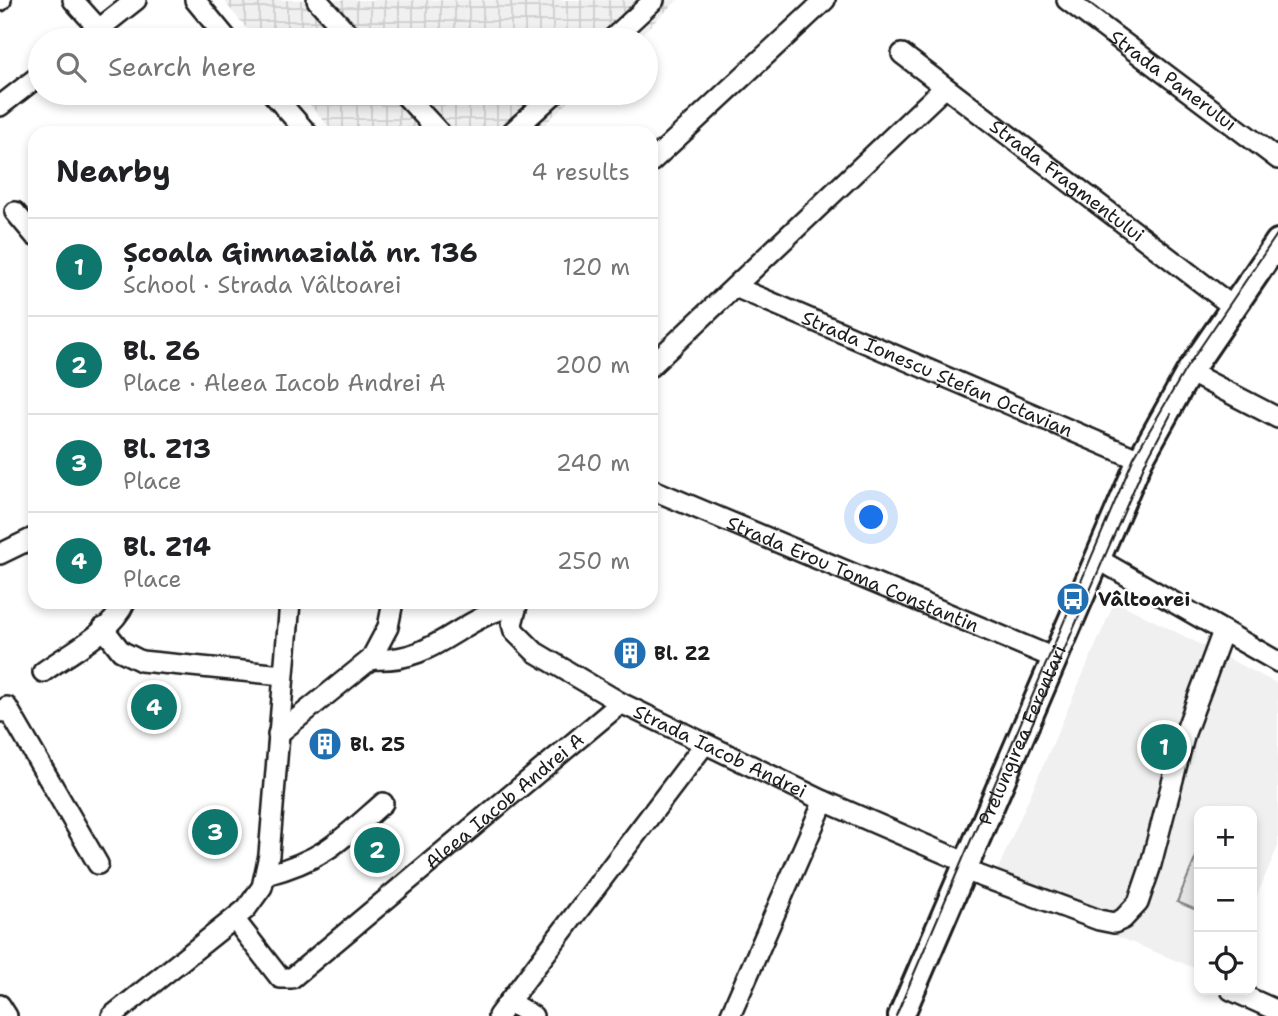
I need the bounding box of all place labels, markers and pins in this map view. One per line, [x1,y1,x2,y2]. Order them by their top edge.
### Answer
bus stop icon: Vâltoarei [1054,580,1092,618]
place label: Vâltoarei [1098,587,1190,612]
building icon: Bl. Z2 [611,634,649,672]
place label: Bl. Z2 [654,641,710,666]
pin: 4 [131,681,177,733]
pin: 1 [1141,721,1187,773]
building icon: Bl. Z5 [306,725,344,763]
place label: Bl. Z5 [350,732,405,757]
pin: 3 [192,806,238,858]
pin: 2 [354,824,400,876]

